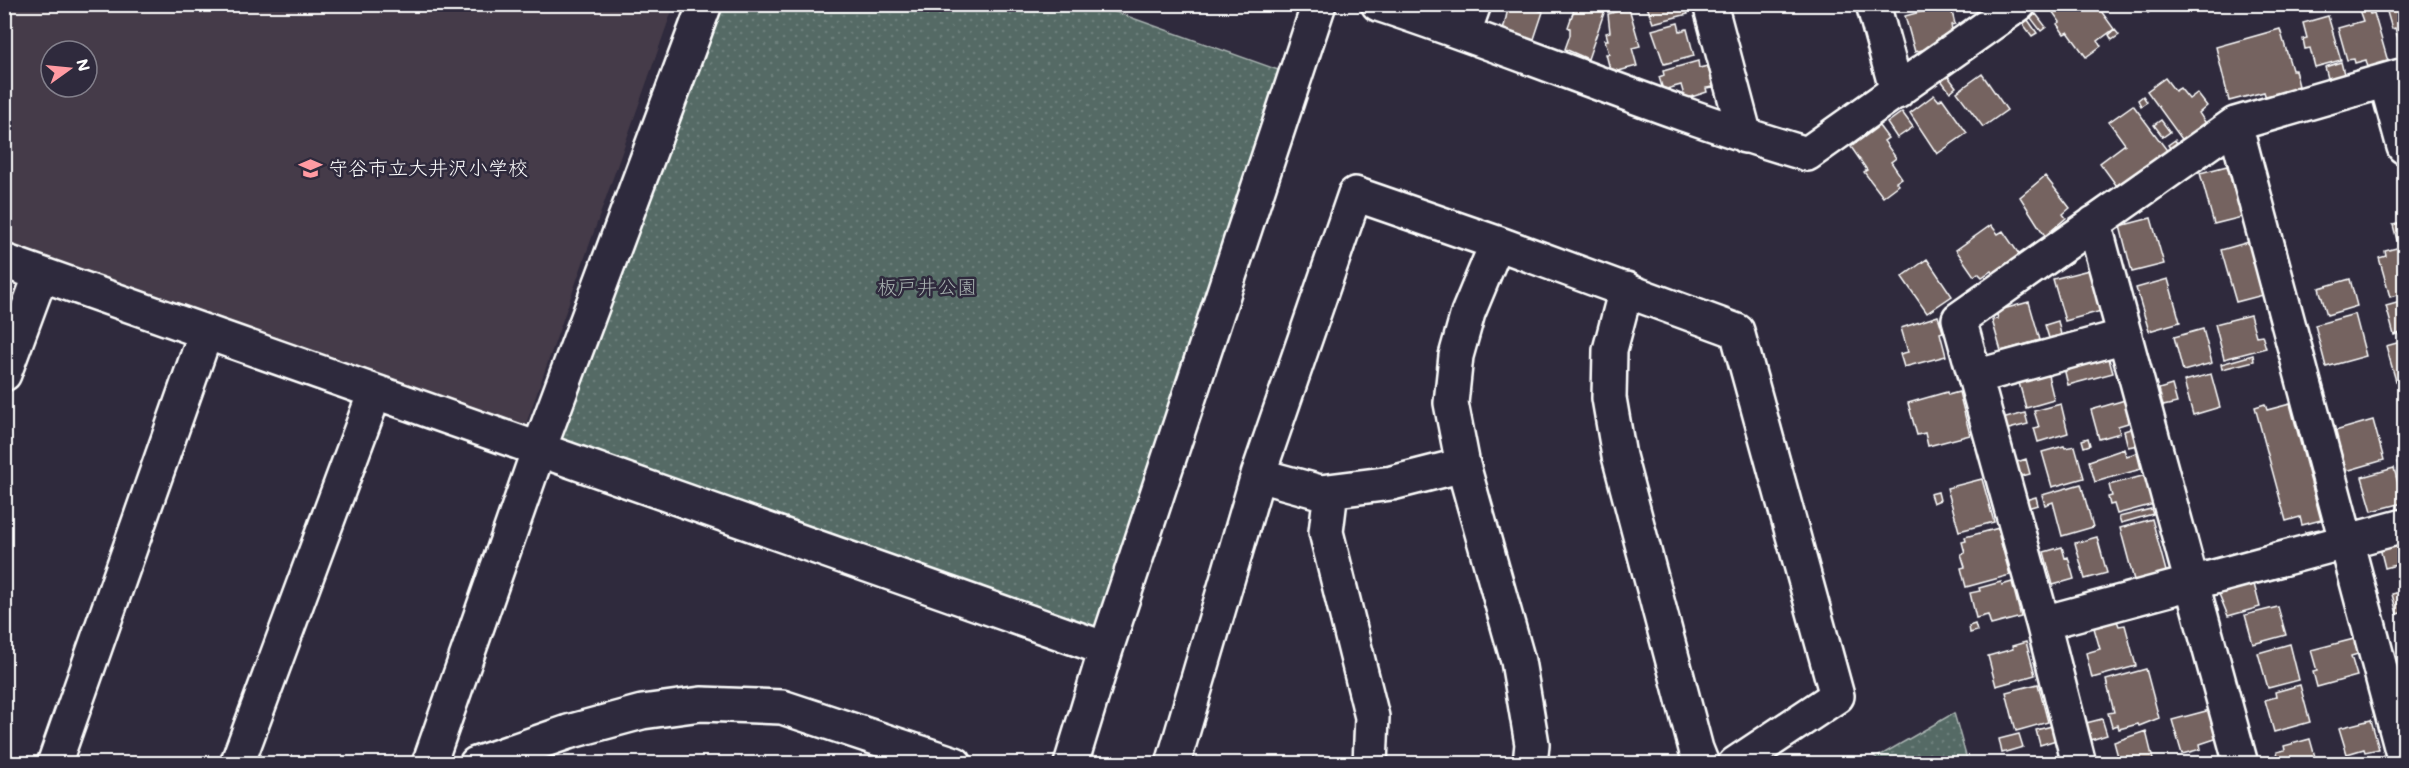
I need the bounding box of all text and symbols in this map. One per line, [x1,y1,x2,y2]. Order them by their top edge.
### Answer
north arrow [39,39,99,99]
text: N [72,56,96,74]
place label: 守谷市立大井沢小学校 [328,154,528,180]
school or university icon: 守谷市立大井沢小学校 [297,155,323,181]
park label: 板戸井公園 [877,273,977,299]

